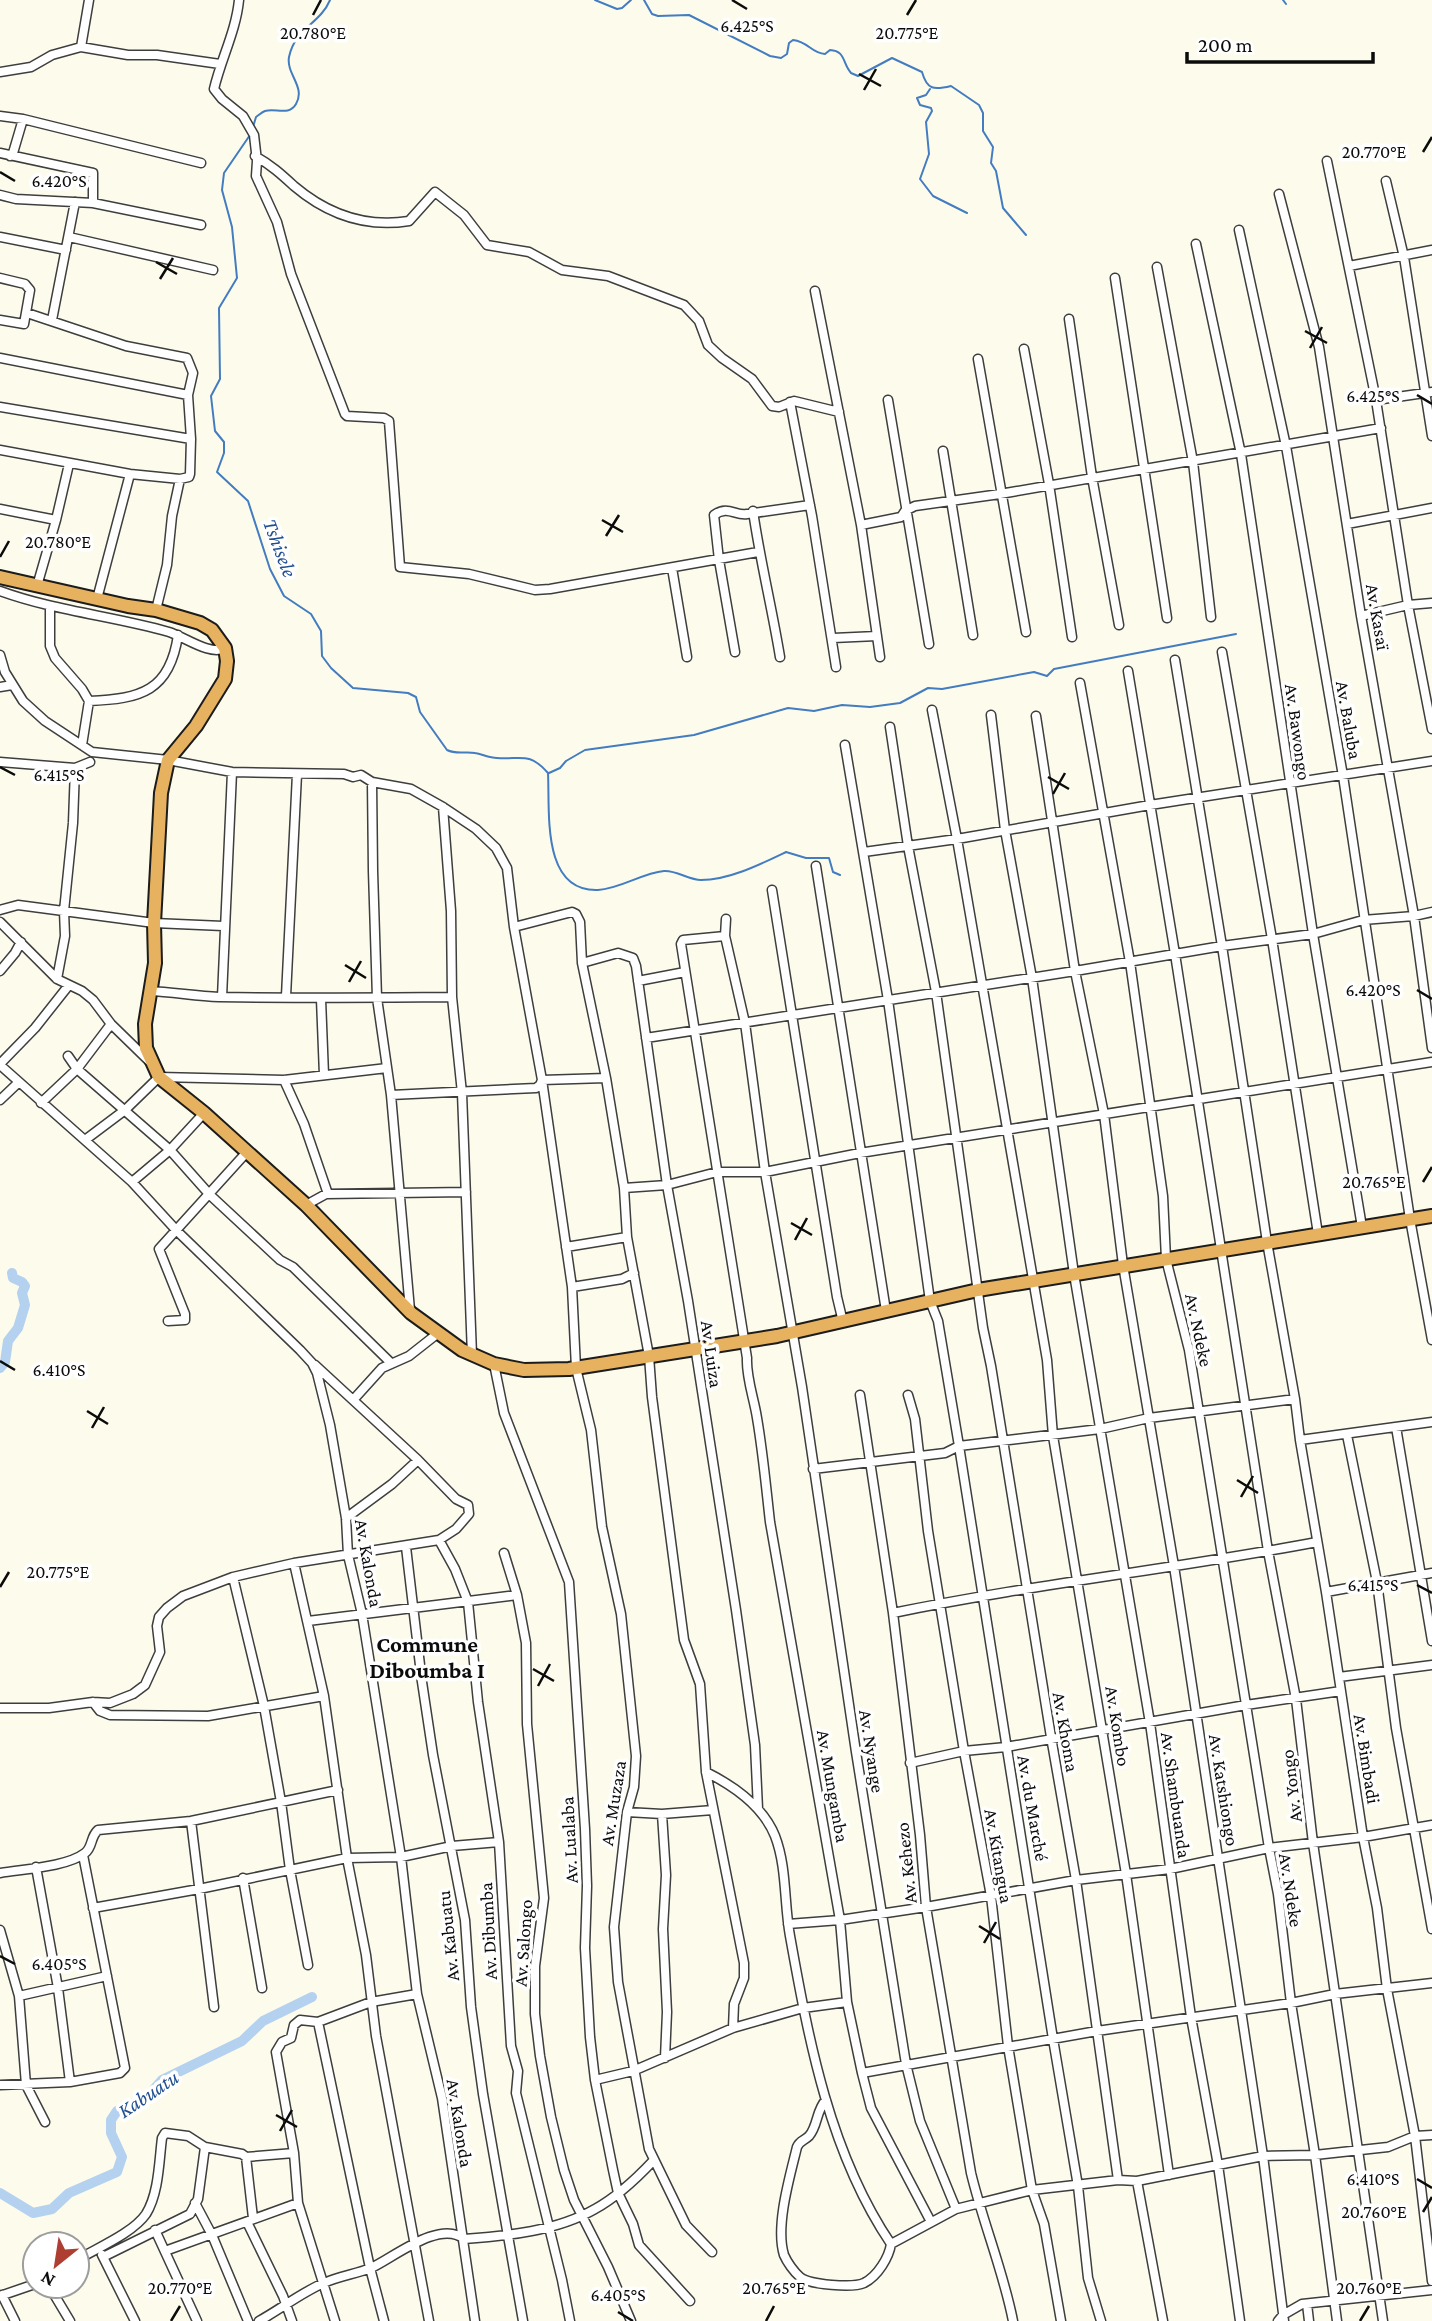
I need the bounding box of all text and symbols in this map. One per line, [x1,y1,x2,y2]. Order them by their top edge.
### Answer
text: 6.425°S [720,16,774,36]
scale bar [1187,21,1372,65]
text: 20.780°E [280,23,346,43]
text: 20.775°E [876,23,939,43]
text: 200 m [1198,33,1253,57]
text: 20.770°E [1342,142,1406,162]
text: 6.420°S [31,171,87,191]
text: 6.425°S [1346,386,1400,406]
water label: Tshisele [258,515,302,581]
text: 20.780°E [25,532,91,552]
street label: Av. Kasaï [1362,582,1394,652]
street label: Av. Baluba [1332,679,1366,761]
street label: Av. Bawongo [1281,682,1315,782]
text: 6.415°S [34,765,84,785]
text: 6.420°S [1345,980,1401,1000]
text: 20.765°E [1342,1172,1406,1192]
street label: Av. Ndeke [1181,1291,1217,1369]
street label: Av. Luiza [697,1319,727,1389]
text: 6.410°S [33,1360,85,1380]
street label: Av. Kalonda [351,1517,387,1609]
text: 20.775°E [27,1562,90,1582]
text: 6.415°S [1348,1575,1398,1595]
district label: Commune Diboumba I [369,1631,485,1683]
street label: Av. Kombo [1101,1684,1135,1768]
street label: Av. Khoma [1049,1690,1083,1774]
street label: Av. Nyange [855,1708,889,1794]
street label: Av. Bimbadi [1350,1713,1384,1805]
street label: Av. Mungamba [813,1728,853,1844]
street label: Av. Shambuanda [1157,1731,1195,1860]
street label: Av. Katshiongo [1205,1733,1243,1847]
street label: Av. Yongo [1276,1748,1306,1824]
street label: Av. du Marché [1013,1753,1053,1863]
street label: Av. Muzaza [596,1759,630,1847]
street label: Av. Lualaba [556,1796,582,1884]
street label: Av. Kitangua [980,1807,1018,1905]
street label: Av. Kehezo [891,1821,921,1905]
street label: Av. Ndeke [1275,1852,1307,1928]
street label: Av. Dibumba [475,1881,501,1980]
street label: Av. Kabuatu [433,1890,463,1982]
street label: Av. Salongo [509,1899,537,1987]
text: 6.405°S [31,1954,87,1974]
water label: Kabuatu [113,2065,183,2123]
street label: Av. Kalonda [443,2077,477,2169]
text: 6.410°S [1347,2169,1399,2189]
text: 20.760°E [1341,2202,1407,2222]
north arrow [21,2230,91,2300]
text: N [37,2267,59,2292]
text: 20.770°E [148,2278,212,2298]
text: 20.765°E [742,2278,806,2298]
text: 20.760°E [1336,2278,1402,2298]
text: 6.405°S [590,2285,646,2305]

